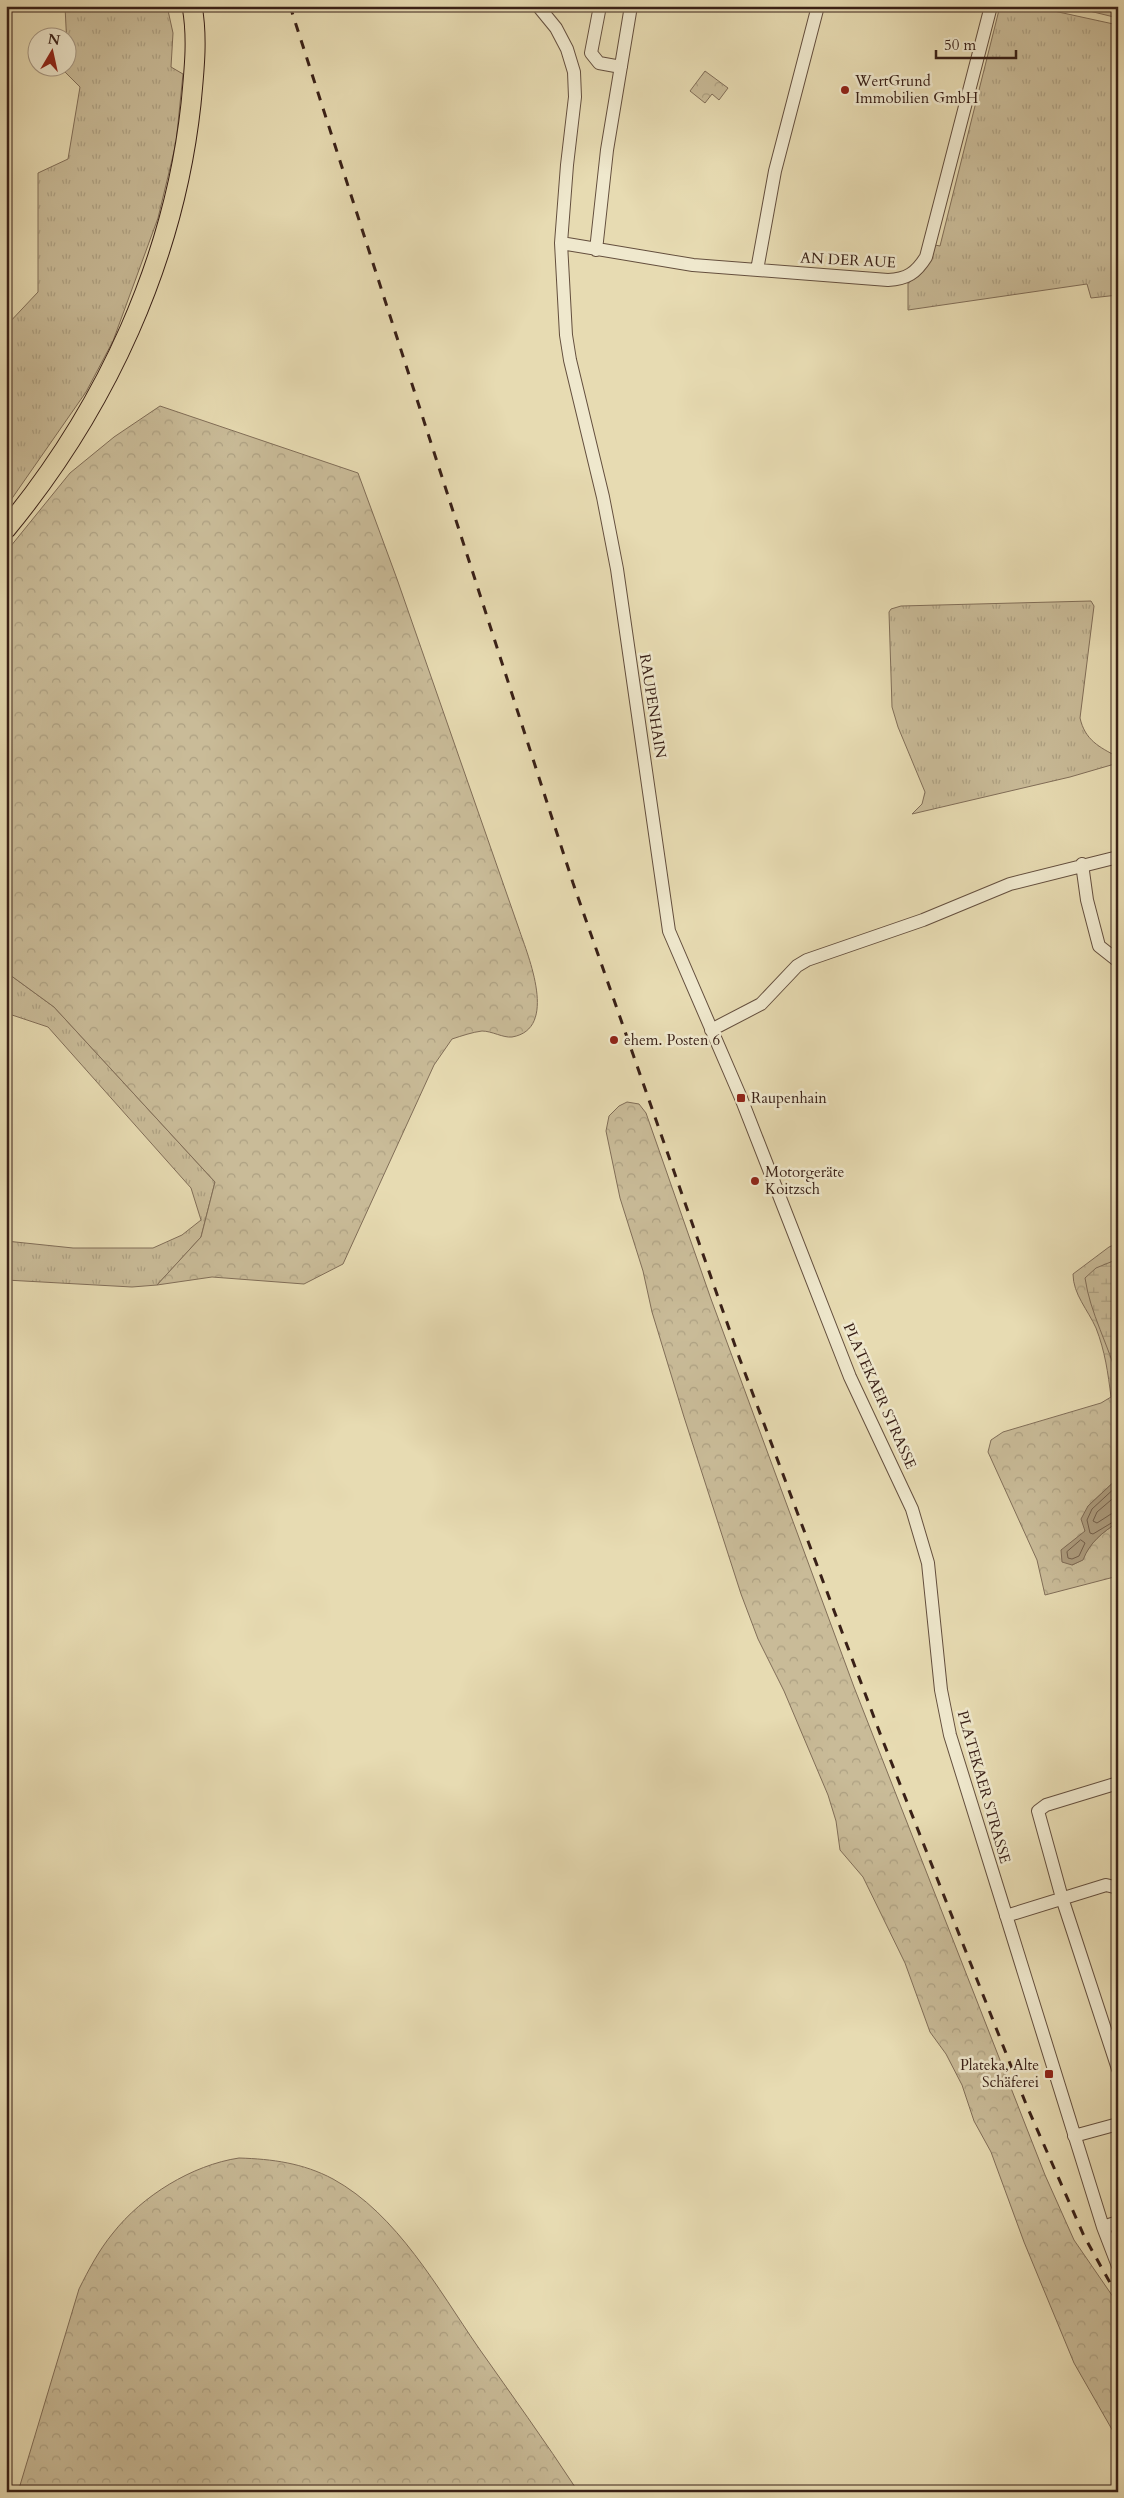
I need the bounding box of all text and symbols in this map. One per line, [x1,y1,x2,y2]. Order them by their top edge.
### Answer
north arrow [28,28,78,78]
scale bar [936,28,1016,60]
text: N [46,29,61,50]
text: 50 m [944,35,976,55]
place label: WertGrund Immobilien GmbH [854,71,979,108]
marker: WertGrund Immobilien GmbH [839,84,851,96]
street label: AN DER AUE [800,248,896,272]
street label: RAUPENHAIN [635,652,671,760]
place label: ehem. Posten 6 [624,1030,720,1050]
marker: ehem. Posten 6 [608,1034,620,1046]
place label: Raupenhain [751,1088,827,1108]
marker: Raupenhain [735,1092,747,1104]
place label: Motorgeräte Koitzsch [765,1162,845,1199]
marker: Motorgeräte Koitzsch [749,1175,761,1187]
street label: PLATEKAER STRASSE [839,1320,921,1472]
street label: PLATEKAER STRASSE [953,1708,1015,1866]
place label: Plateka, Alte Schäferei [960,2055,1039,2092]
marker: Plateka, Alte Schäferei [1043,2068,1055,2080]

